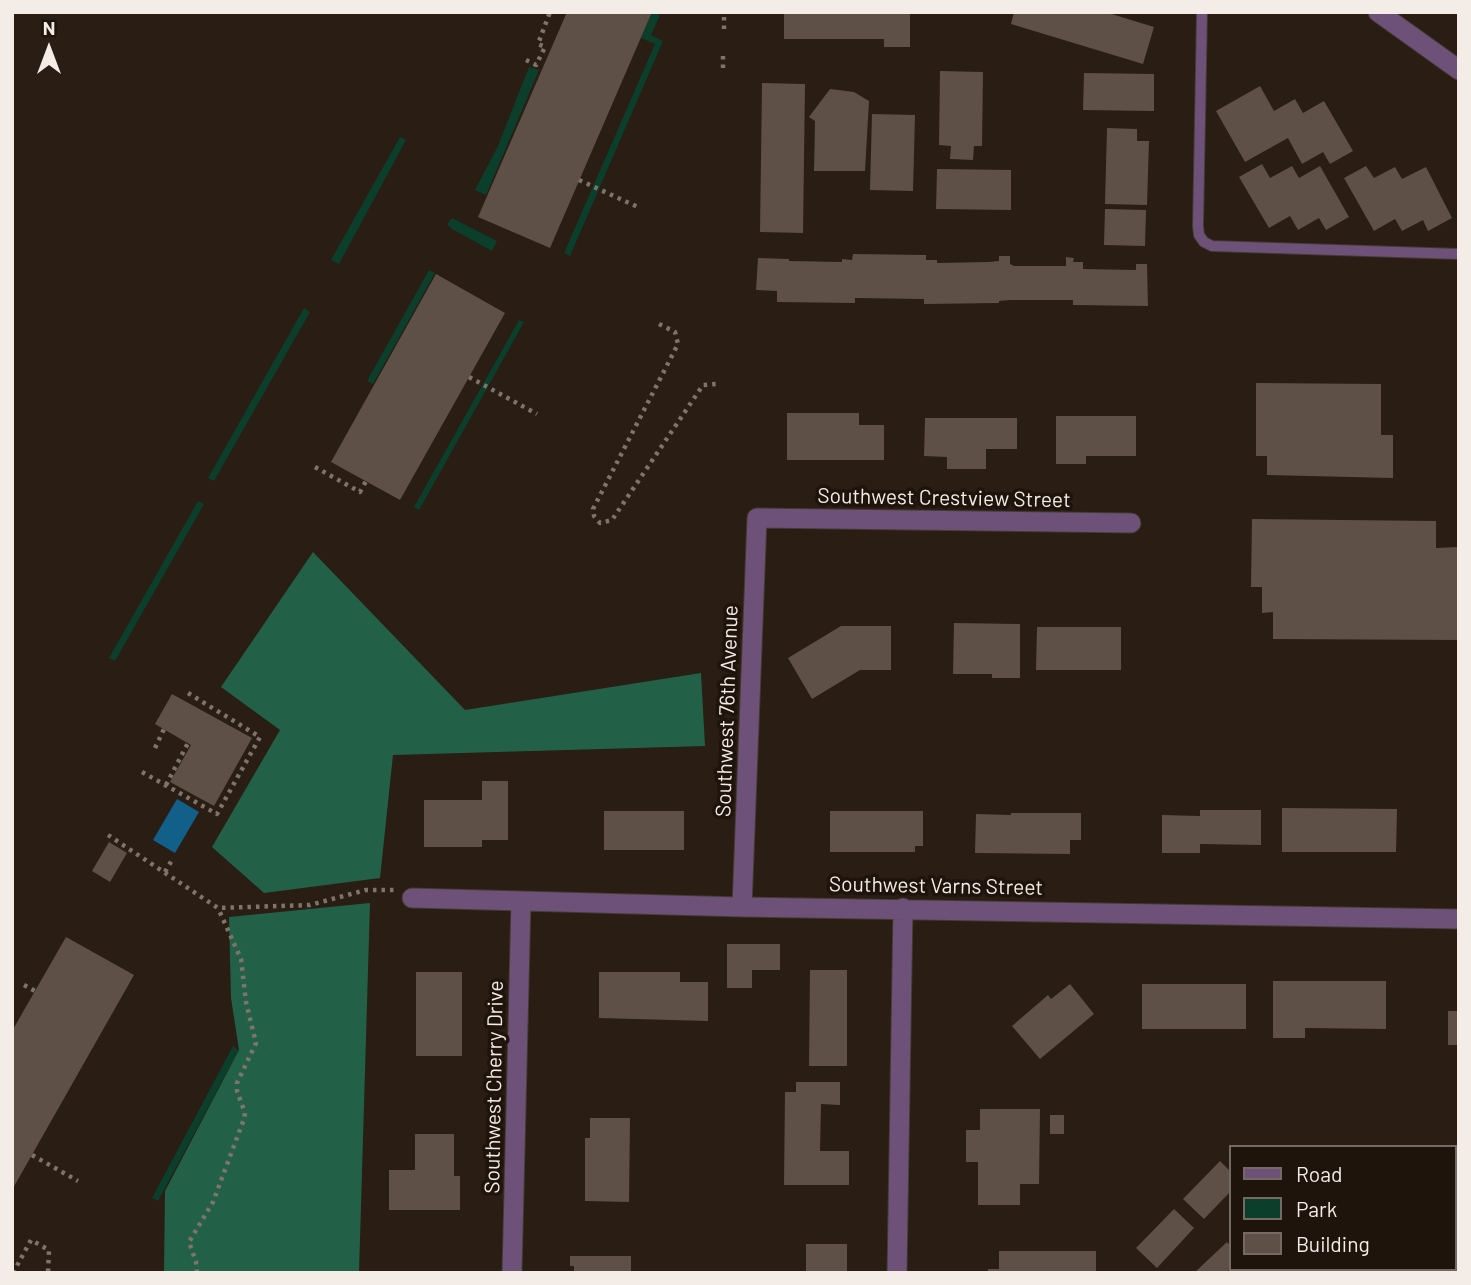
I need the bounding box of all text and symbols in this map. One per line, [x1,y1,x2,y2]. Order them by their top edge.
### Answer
north arrow [14,14,84,84]
text: N [43,16,55,39]
street label: Southwest Crestview Street [817,483,1071,513]
street label: Southwest 76th Avenue [711,605,743,817]
street label: Southwest Varns Street [829,872,1043,900]
street label: Southwest Cherry Drive [480,980,508,1194]
legend [1230,1145,1457,1271]
text: Road [1296,1161,1342,1186]
text: Park [1296,1196,1337,1221]
text: Building [1296,1231,1370,1256]

